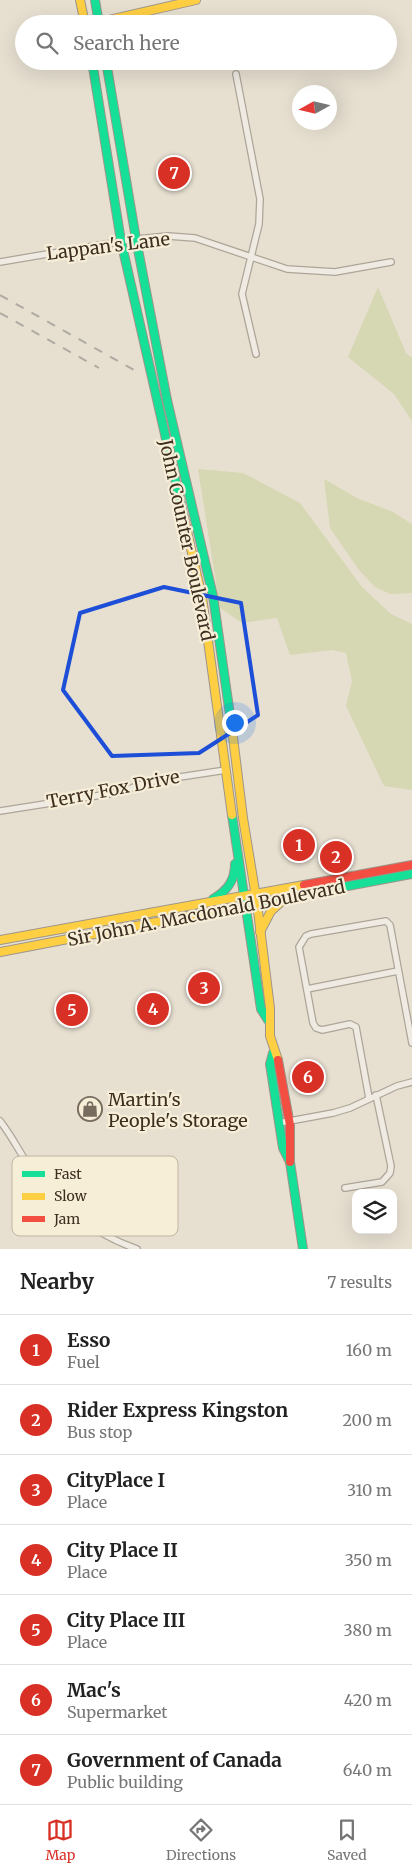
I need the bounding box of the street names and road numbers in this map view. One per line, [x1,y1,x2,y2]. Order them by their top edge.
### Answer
street label: Lappan's Lane [45,227,171,265]
street label: John Counter Boulevard [154,436,220,643]
street label: Terry Fox Drive [45,765,181,813]
street label: Sir John A. Macdonald Boulevard [65,875,347,951]

